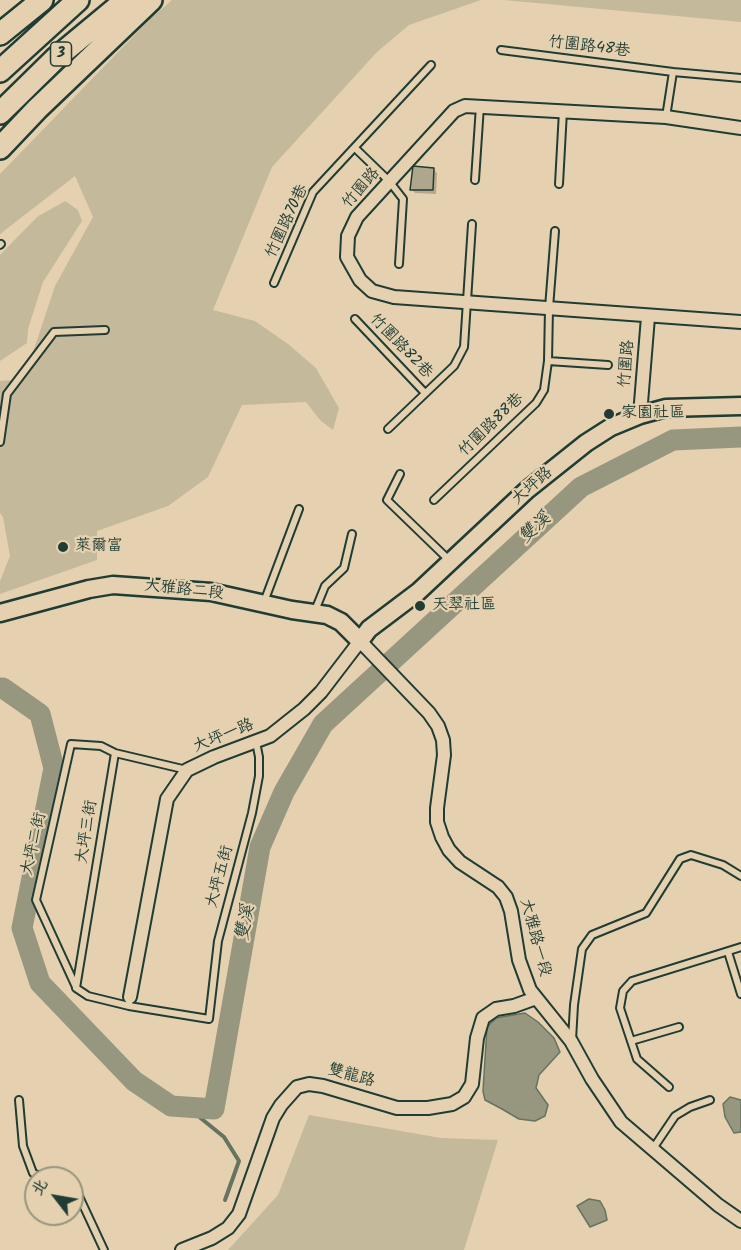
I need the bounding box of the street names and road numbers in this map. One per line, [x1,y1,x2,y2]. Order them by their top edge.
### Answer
street label: 竹圍路48巷 [547,33,631,63]
road number: 3 [50,42,72,66]
street label: 竹園路 [339,165,385,213]
street label: 竹圍路70巷 [263,182,313,262]
street label: 竹圍路82巷 [364,311,436,383]
street label: 竹圍路 [616,339,640,389]
street label: 竹圍路88巷 [455,390,529,462]
street label: 大坪路 [509,464,557,510]
street label: 大雅路二段 [143,577,225,605]
street label: 大坪一路 [191,716,257,758]
street label: 大坪三街 [74,799,102,865]
street label: 大坪二街 [18,811,52,877]
street label: 大坪五街 [203,844,239,910]
street label: 大雅路一段 [514,897,554,979]
street label: 雙龍路 [325,1062,377,1092]

